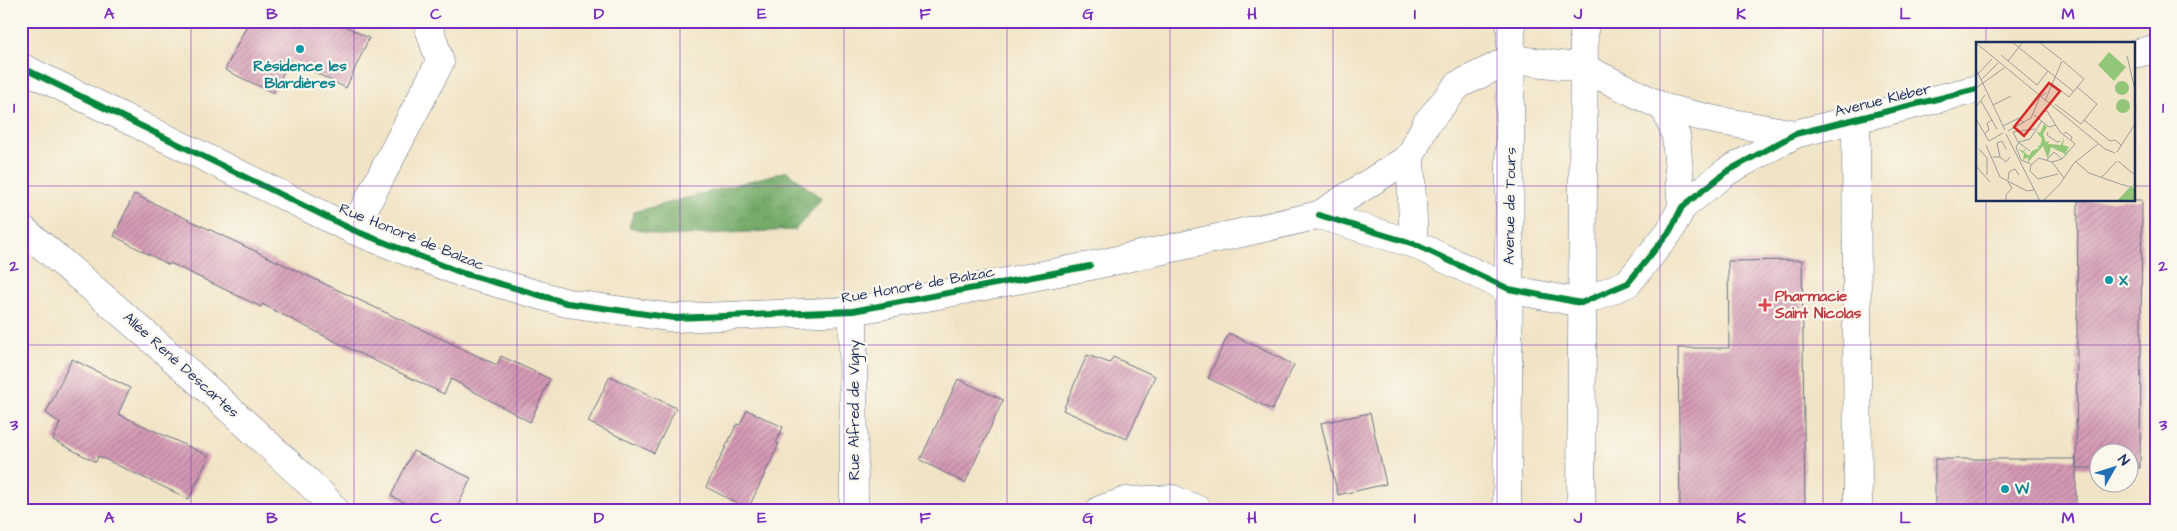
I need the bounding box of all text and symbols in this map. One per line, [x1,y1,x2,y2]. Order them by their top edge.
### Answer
text: A [104,3,115,25]
text: B [266,3,278,25]
text: C [430,3,442,25]
text: D [594,3,605,25]
text: E [757,3,767,25]
text: F [919,3,931,25]
text: G [1082,3,1094,25]
text: H [1247,3,1257,25]
text: I [1414,3,1416,25]
text: J [1573,3,1583,25]
text: K [1736,3,1746,25]
text: L [1899,3,1911,25]
text: M [2061,3,2075,25]
inset map [1976,42,2134,201]
marker: Résidence les Blardières [294,43,306,55]
place label: Résidence les Blardières [253,56,347,94]
street label: Avenue Kléber [1832,78,1934,122]
text: 1 [13,97,16,119]
text: 1 [2162,97,2165,119]
street label: Avenue de Tours [1498,146,1522,265]
street label: Rue Honoré de Balzac [336,198,488,276]
text: 2 [8,255,19,277]
text: 2 [2157,255,2168,277]
street label: Rue Honoré de Balzac [840,261,997,309]
place label: X [2119,270,2128,291]
marker: X [2103,274,2115,286]
place label: Pharmacie Saint Nicolas [1774,286,1862,324]
marker: Pharmacie Saint Nicolas [1759,299,1771,311]
street label: Allée René Descartes [118,307,244,423]
street label: Rue Alfred de Vigny [844,340,866,480]
text: 3 [9,414,19,436]
text: 3 [2158,414,2168,436]
north arrow [2090,444,2140,494]
text: N [2113,451,2134,470]
place label: W [2014,479,2030,500]
marker: W [1999,483,2011,495]
text: A [104,507,115,529]
text: B [266,507,278,529]
text: C [430,507,442,529]
text: D [594,507,605,529]
text: E [757,507,767,529]
text: F [919,507,931,529]
text: G [1082,507,1094,529]
text: H [1247,507,1257,529]
text: I [1414,507,1416,529]
text: J [1573,507,1583,529]
text: K [1736,507,1746,529]
text: L [1899,507,1911,529]
text: M [2061,507,2075,529]

